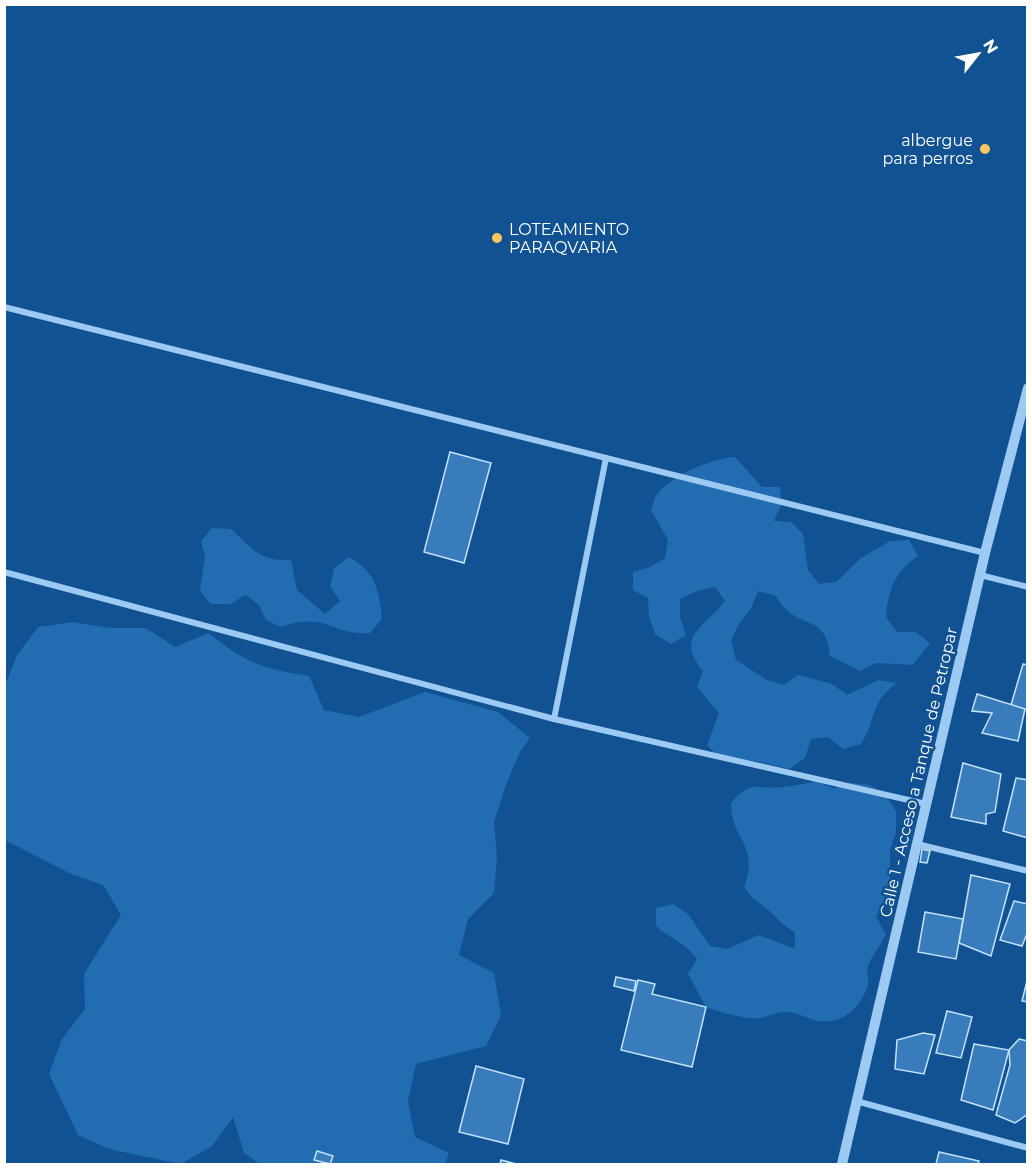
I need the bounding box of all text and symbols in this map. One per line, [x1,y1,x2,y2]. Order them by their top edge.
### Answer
north arrow [948,24,1008,84]
text: N [979,36,1002,57]
place label: albergue para perros [883,131,973,168]
marker: albergue para perros [978,142,992,156]
place label: LOTEAMIENTO PARAQVARIA [509,220,629,257]
marker: LOTEAMIENTO PARAQVARIA [490,231,504,245]
street label: Calle 1 - Acceso a Tanque de Petropar [876,625,961,919]

